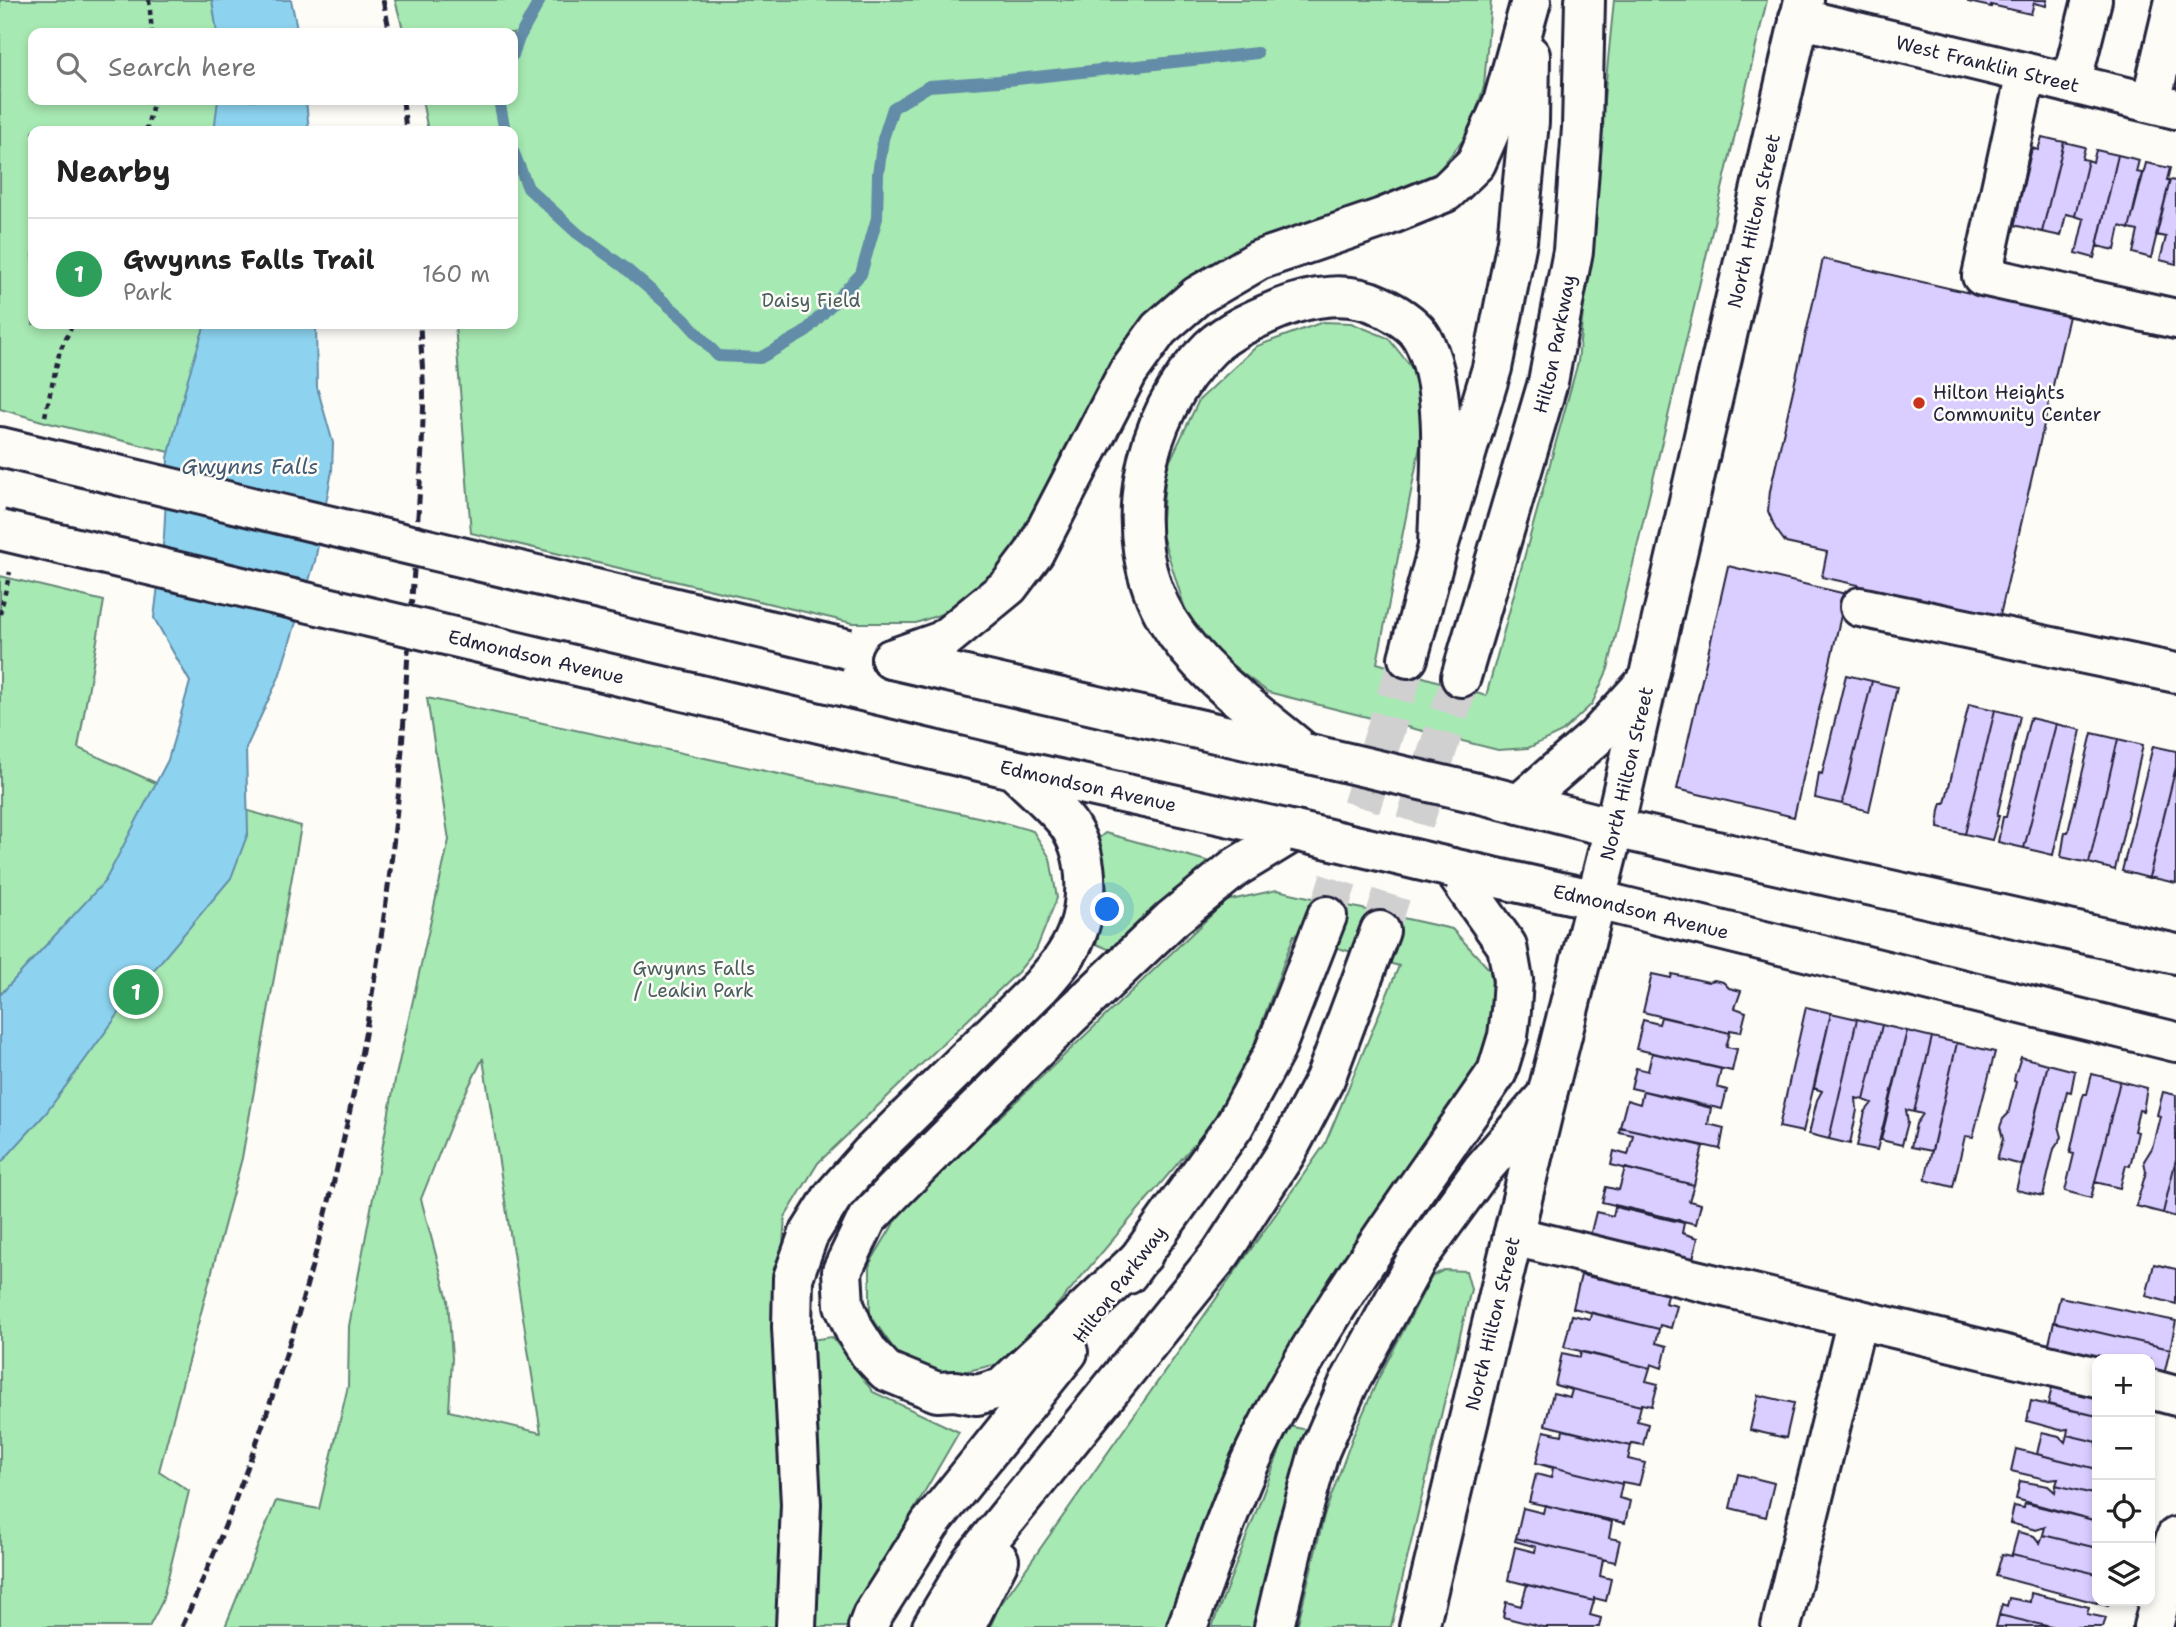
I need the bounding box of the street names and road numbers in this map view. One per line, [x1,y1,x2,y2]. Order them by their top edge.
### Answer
street label: West Franklin Street [1893,30,2082,98]
street label: North Hilton Street [1722,131,1786,311]
street label: Hilton Parkway [1527,273,1581,416]
street label: Edmondson Avenue [446,624,627,690]
street label: North Hilton Street [1594,684,1659,863]
street label: Edmondson Avenue [997,754,1179,818]
street label: Edmondson Avenue [1551,879,1732,945]
street label: Hilton Parkway [1067,1221,1172,1348]
street label: North Hilton Street [1459,1234,1525,1413]

